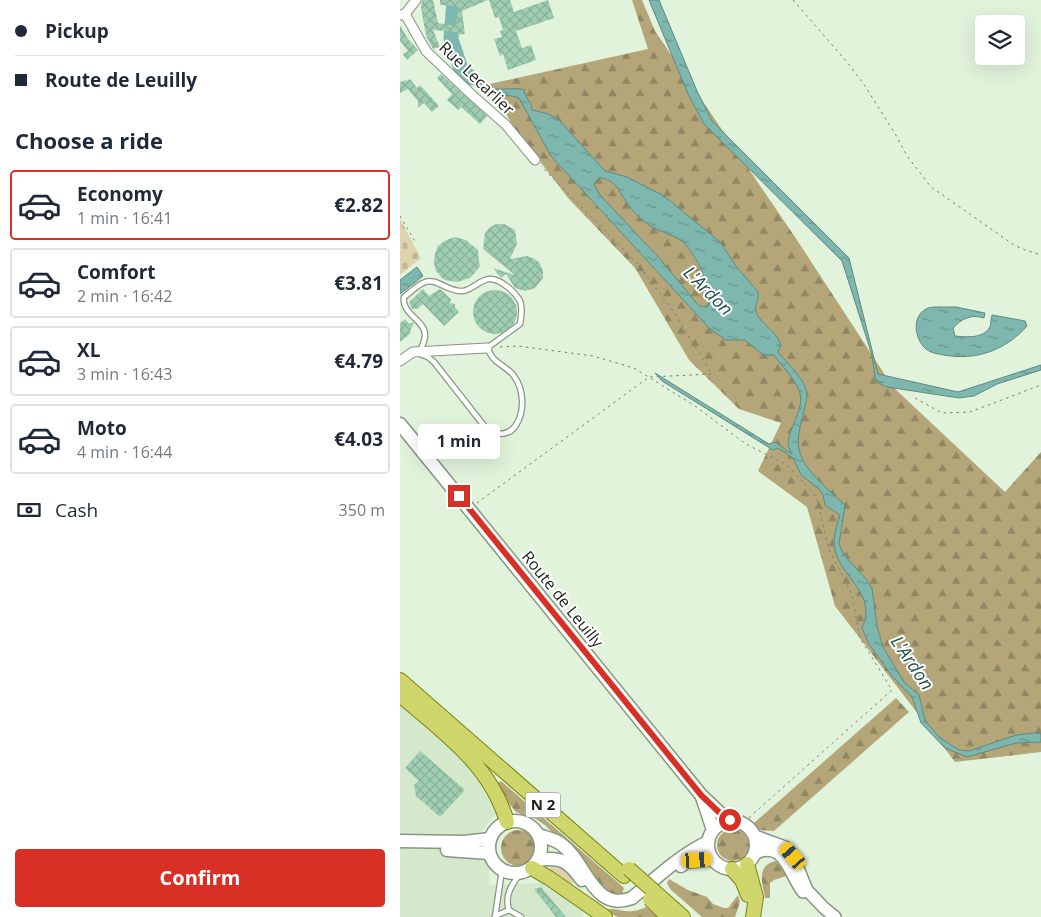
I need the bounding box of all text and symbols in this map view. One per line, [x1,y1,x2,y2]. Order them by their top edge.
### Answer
map controls [975,15,1025,65]
button: layers [975,15,1025,65]
text: Pickup [45,18,109,44]
street label: Rue Lecarlier [435,36,520,120]
text: Route de Leuilly [45,67,197,93]
text: Choose a ride [15,125,163,155]
text: Economy [77,181,163,207]
icon: car [17,183,62,228]
text: €2.82 [334,192,383,218]
text: 1 min · 16:41 [77,207,172,229]
text: Comfort [77,259,156,285]
water label: L'Ardon [679,260,739,320]
icon: car [17,261,62,306]
text: €3.81 [334,270,383,296]
text: 2 min · 16:42 [77,285,172,307]
text: XL [77,337,100,363]
icon: car [17,339,62,384]
text: €4.79 [334,348,383,374]
text: 3 min · 16:43 [77,363,172,385]
text: Moto [77,415,127,441]
icon: car [17,417,62,462]
callout: 1 min [418,424,500,458]
text: €4.03 [334,426,383,452]
text: 1 min [437,430,481,452]
text: 4 min · 16:44 [77,441,172,463]
route end [448,485,470,507]
icon: cash [15,496,43,524]
text: Cash [55,497,98,523]
text: 350 m [339,499,385,521]
street label: Route de Leuilly [517,546,609,653]
water label: L'Ardon [886,631,940,694]
road number: N 2 [526,792,560,818]
route start [719,809,741,831]
car [777,840,808,872]
button: Confirm [15,849,385,907]
car [681,852,712,868]

